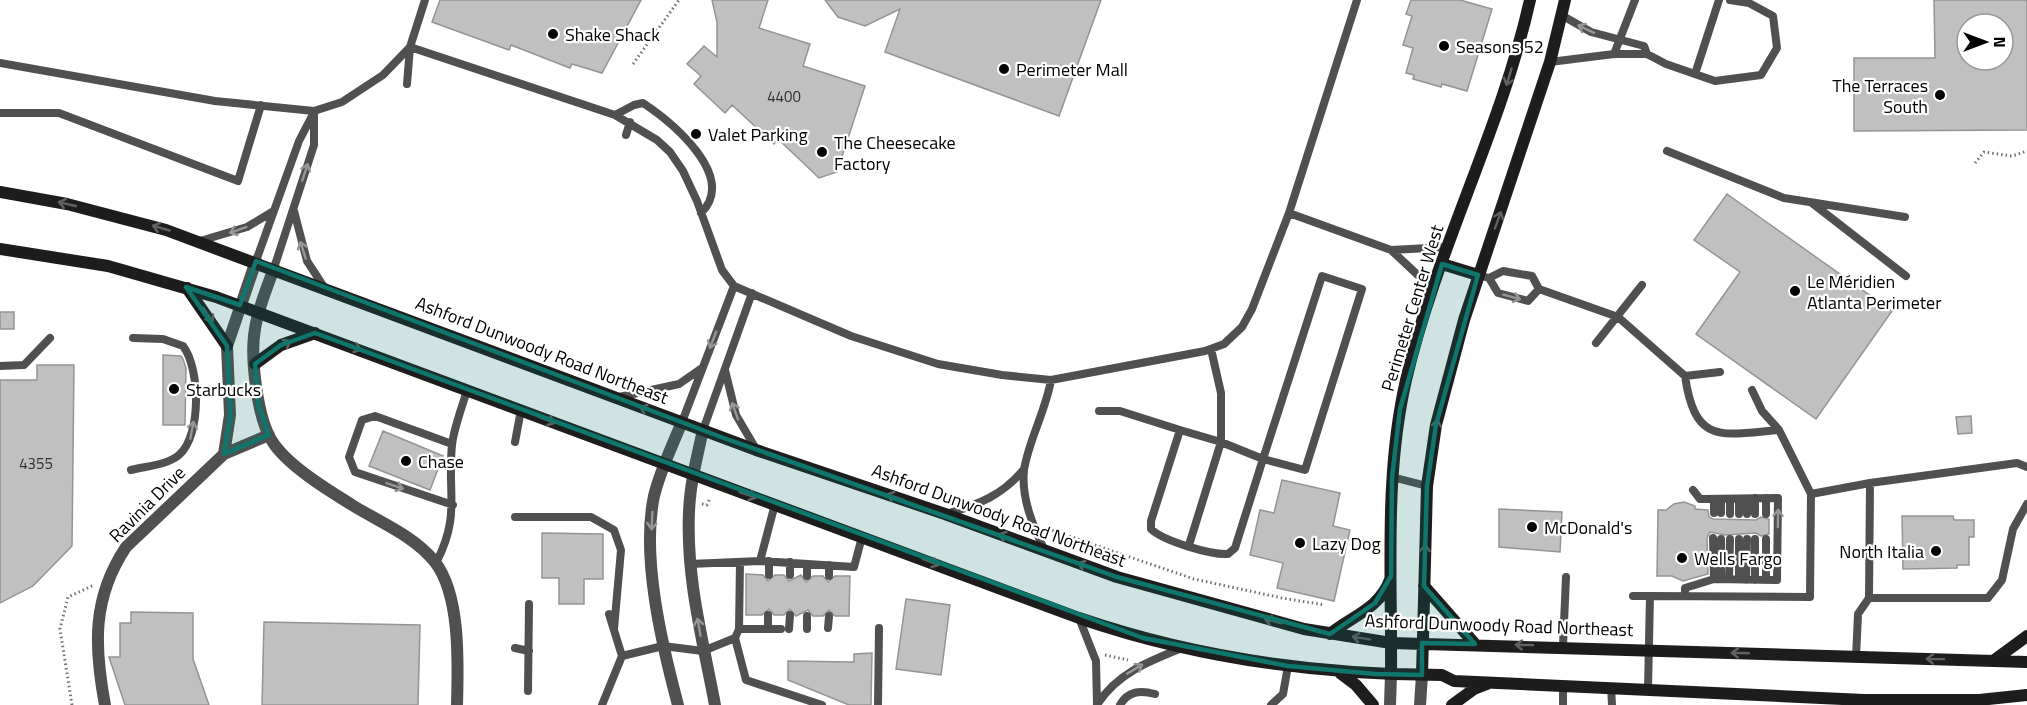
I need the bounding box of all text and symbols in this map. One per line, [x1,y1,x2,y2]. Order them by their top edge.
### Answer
north arrow [1955,12,2015,72]
place label: Shake Shack [565,21,660,48]
one-way arrow [1578,22,1596,34]
marker: Shake Shack [546,27,560,41]
place label: Seasons 52 [1456,33,1544,60]
text: N [1988,36,2012,48]
marker: Seasons 52 [1437,39,1451,53]
place label: Perimeter Mall [1016,56,1128,83]
marker: Perimeter Mall [997,62,1011,76]
one-way arrow [1503,67,1514,86]
place label: The Terraces South [1832,72,1928,120]
house number: 4400 [767,85,801,108]
marker: The Terraces South [1933,88,1947,102]
place label: Valet Parking [708,121,808,148]
marker: Valet Parking [689,127,703,141]
place label: The Cheesecake Factory [834,129,956,177]
marker: The Cheesecake Factory [815,145,829,159]
one-way arrow [300,163,311,182]
one-way arrow [58,198,78,209]
one-way arrow [1493,211,1504,230]
street label: Perimeter Center West [1374,221,1450,395]
one-way arrow [152,222,171,233]
one-way arrow [229,225,248,236]
one-way arrow [297,241,308,260]
place label: Le Méridien Atlanta Perimeter [1807,268,1941,316]
marker: Le Méridien Atlanta Perimeter [1788,284,1802,298]
street label: Ashford Dunwoody Road Northeast [412,289,673,411]
one-way arrow [1502,292,1521,303]
one-way arrow [202,306,214,323]
one-way arrow [707,331,718,349]
one-way arrow [274,338,292,350]
one-way arrow [343,342,361,353]
place label: Starbucks [186,376,261,403]
marker: Starbucks [167,382,181,396]
one-way arrow [728,402,739,421]
one-way arrow [639,403,658,414]
one-way arrow [537,416,556,427]
one-way arrow [1431,419,1442,439]
one-way arrow [187,421,198,440]
place label: Chase [418,448,464,475]
house number: 4355 [19,452,53,475]
marker: Chase [399,454,413,468]
street label: Ashford Dunwoody Road Northeast [868,456,1130,574]
street label: Ravinia Drive [103,460,191,548]
one-way arrow [385,482,404,493]
one-way arrow [738,490,757,501]
one-way arrow [886,491,905,502]
one-way arrow [1772,508,1783,528]
one-way arrow [646,511,657,531]
place label: McDonald's [1544,514,1632,541]
marker: McDonald's [1525,520,1539,534]
place label: Lazy Dog [1312,530,1381,557]
one-way arrow [999,531,1017,542]
marker: Lazy Dog [1293,536,1307,550]
place label: North Italia [1839,538,1924,565]
one-way arrow [1420,544,1431,564]
marker: North Italia [1929,544,1943,558]
place label: Wells Fargo [1694,545,1782,572]
marker: Wells Fargo [1675,551,1689,565]
one-way arrow [921,558,940,569]
one-way arrow [1077,559,1096,570]
street label: Ashford Dunwoody Road Northeast [1364,607,1634,643]
one-way arrow [1264,614,1283,626]
one-way arrow [693,618,704,638]
one-way arrow [1351,633,1371,644]
one-way arrow [1515,639,1535,651]
one-way arrow [1731,647,1750,659]
one-way arrow [1925,654,1945,665]
one-way arrow [1126,663,1143,675]

